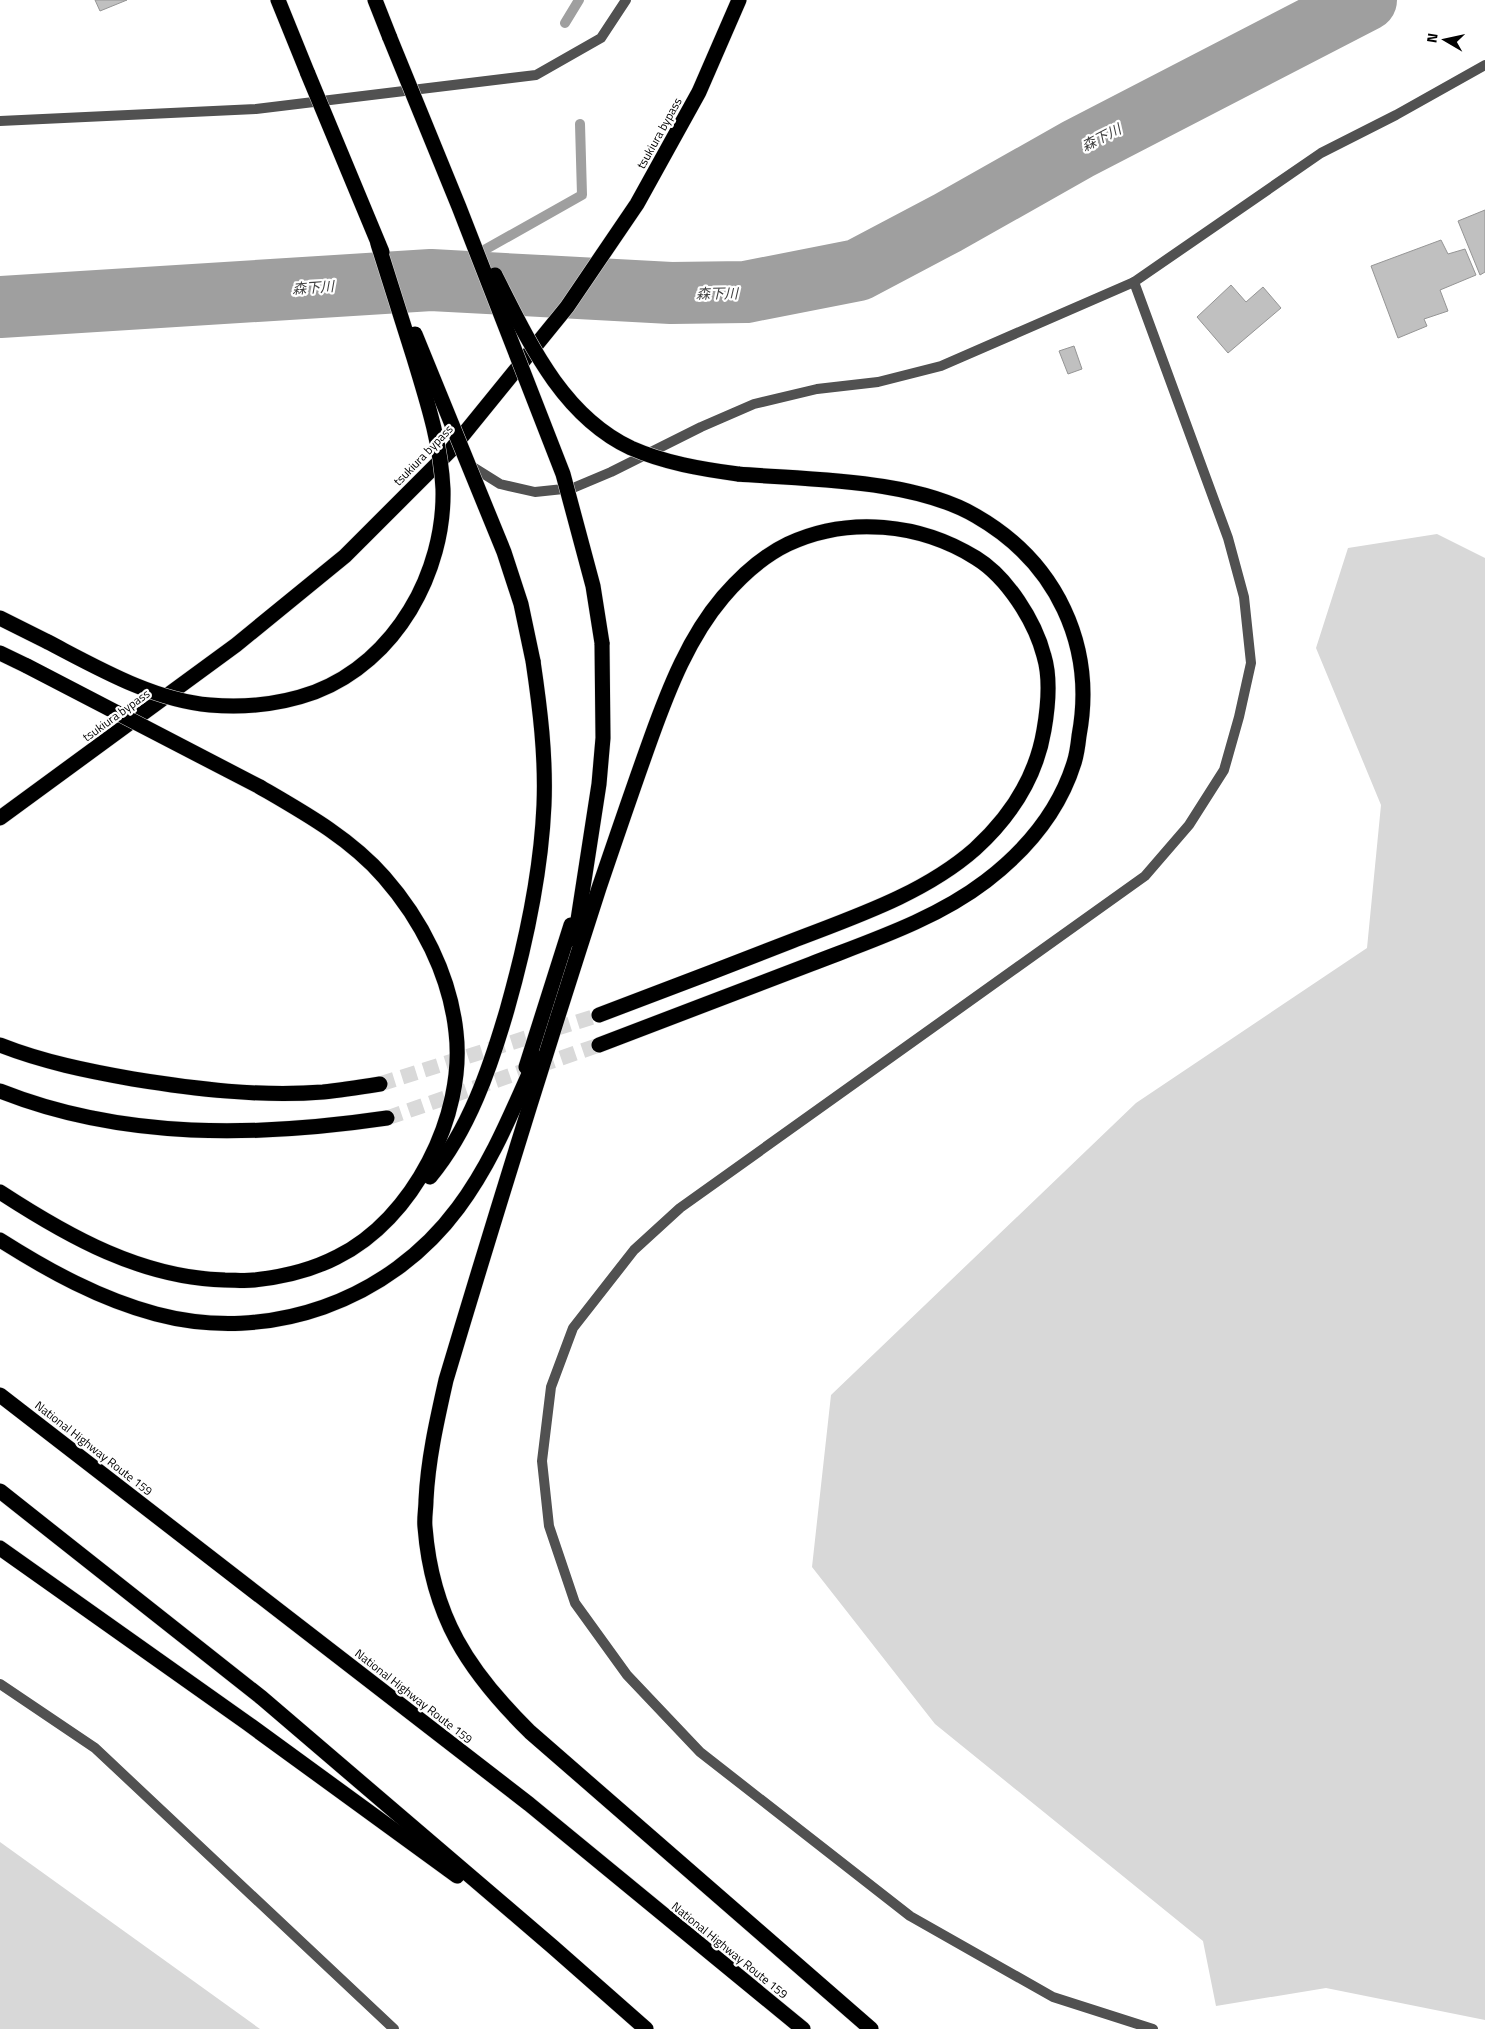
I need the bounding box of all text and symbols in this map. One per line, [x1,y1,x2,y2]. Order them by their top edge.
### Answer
north arrow [1420,15,1470,65]
text: N [1421,31,1443,44]
street label: tsukiura bypass [631,93,687,172]
water label: 森下川 [1078,117,1126,156]
water label: 森下川 [291,275,337,299]
water label: 森下川 [696,282,740,304]
street label: tsukiura bypass [389,420,458,490]
street label: tsukiura bypass [78,684,154,746]
street label: National Highway Route 159 [31,1396,157,1500]
street label: National Highway Route 159 [351,1644,477,1748]
street label: National Highway Route 159 [668,1897,793,2003]

